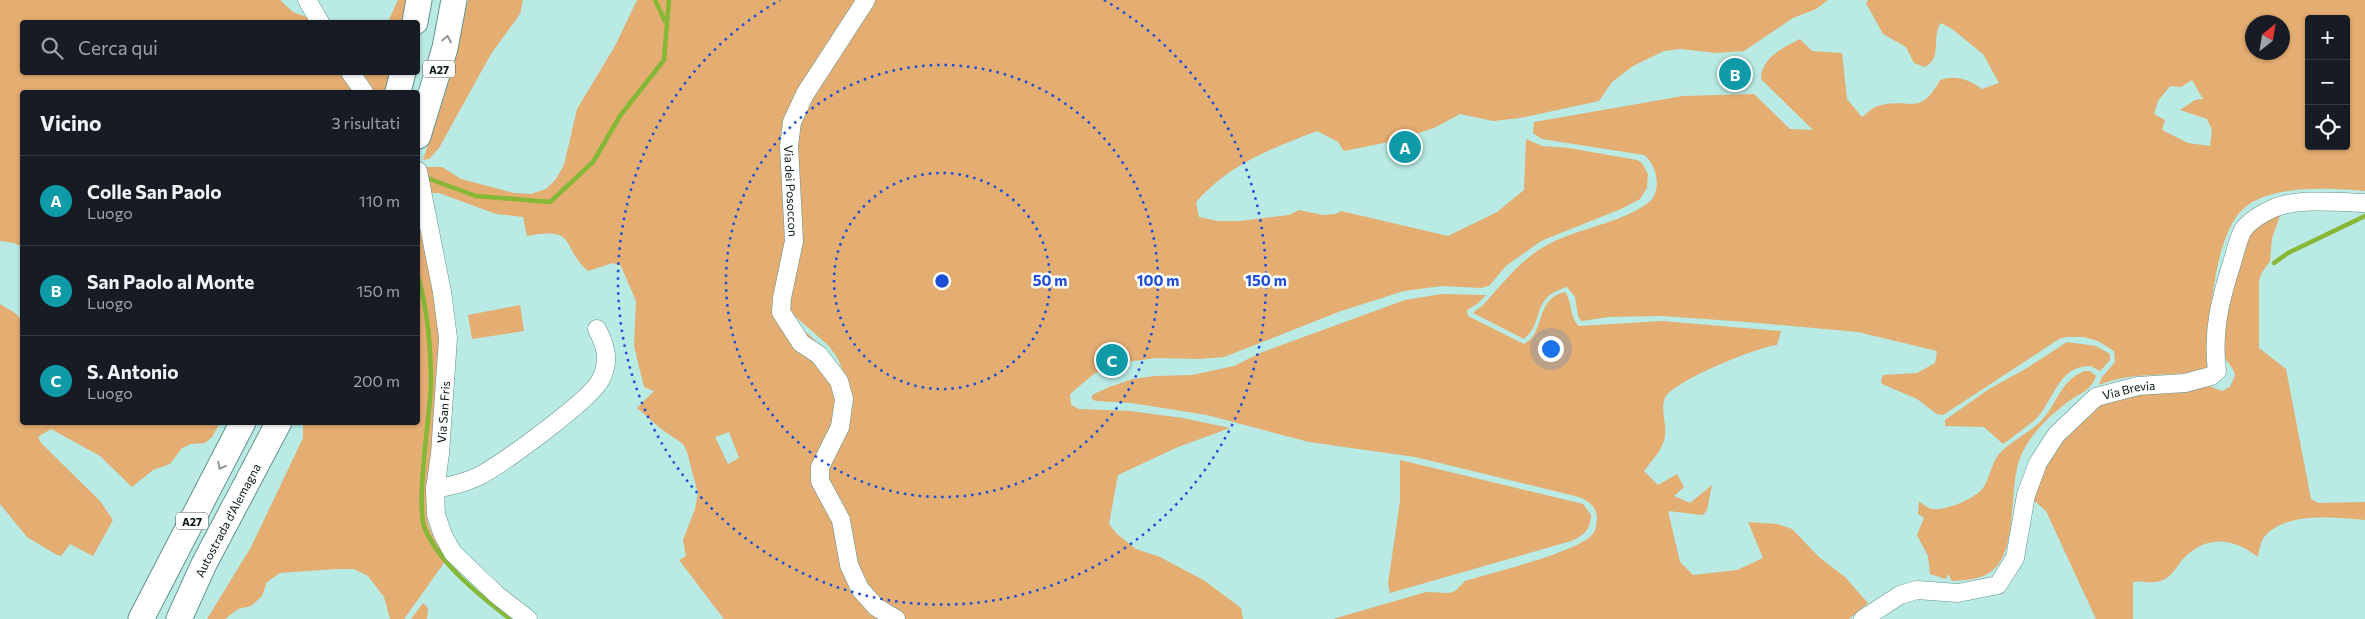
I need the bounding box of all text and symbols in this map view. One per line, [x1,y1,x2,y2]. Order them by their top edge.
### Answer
north arrow [2245,15,2290,60]
map controls [2305,15,2350,150]
button: + [2305,15,2350,60]
search box [20,20,420,75]
icon: search [38,34,66,62]
one-way arrow [441,34,452,43]
text: Cerca qui [78,36,158,59]
pin: B [1719,55,1751,93]
button: − [2305,60,2350,105]
road number: A27 [423,61,455,78]
button: locate [2305,105,2350,150]
text: Vicino [40,110,101,135]
text: 3 risultati [331,113,400,132]
pin: A [1389,128,1421,166]
street label: Via dei Posoccon [782,145,801,237]
text: Colle San Paolo [87,180,222,203]
text: A [50,191,62,210]
text: 110 m [359,191,400,210]
text: Luogo [87,203,133,222]
text: San Paolo al Monte [87,270,254,293]
text: 50 m [1033,271,1067,289]
text: 100 m [1137,271,1179,289]
text: 150 m [1245,271,1287,289]
centre of rings [933,272,951,290]
text: B [51,281,61,300]
text: 150 m [357,281,400,300]
text: Luogo [87,293,133,312]
your location [1538,336,1564,362]
pin: C [1096,341,1128,379]
text: S. Antonio [87,360,179,383]
text: C [51,371,61,390]
text: 200 m [353,371,400,390]
street label: Via Brevia [2101,378,2156,402]
street label: Via San Fris [434,380,452,444]
text: Luogo [87,383,133,402]
one-way arrow [217,460,227,469]
street label: Autostrada d'Alemagna [192,461,263,579]
road number: A27 [176,512,208,530]

